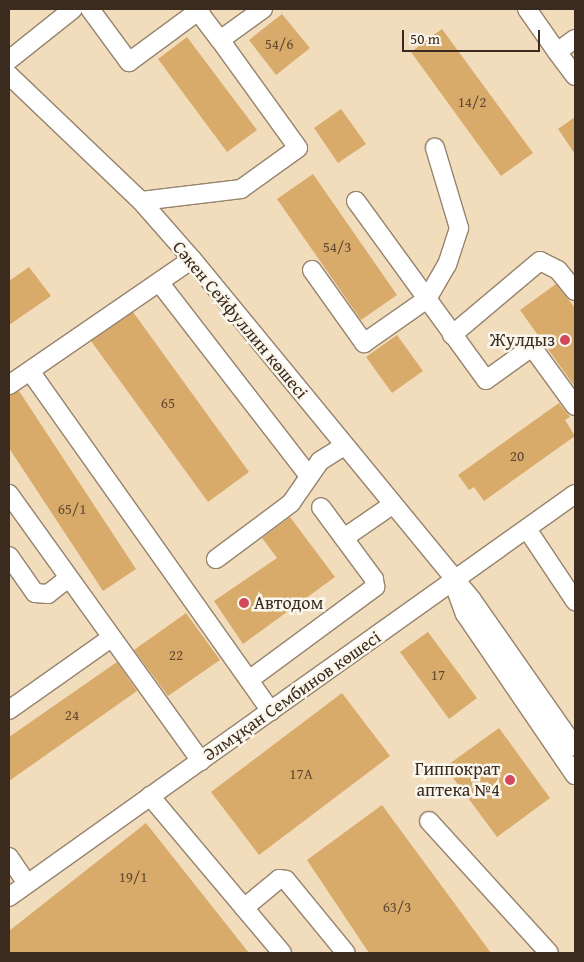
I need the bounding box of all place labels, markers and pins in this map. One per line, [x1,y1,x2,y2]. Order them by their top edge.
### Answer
place label: Жулдыз [490,329,555,351]
marker: Жулдыз [559,334,571,346]
place label: Автодом [254,592,323,614]
marker: Автодом [238,597,250,609]
place label: Гиппократ аптека №4 [415,759,500,802]
marker: Гиппократ аптека №4 [504,774,516,786]

